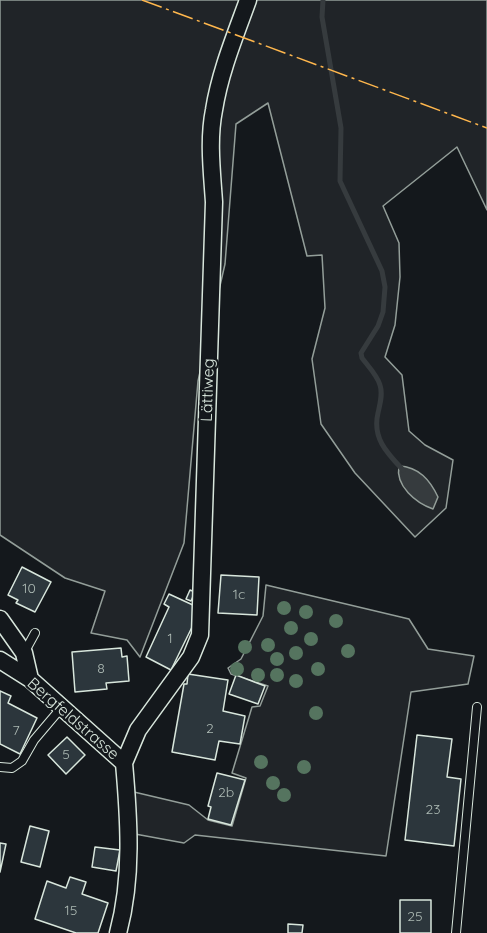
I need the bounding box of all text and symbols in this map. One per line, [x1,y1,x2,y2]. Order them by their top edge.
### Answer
street label: Lättiweg [197,358,219,422]
house number: 10 [22,581,36,597]
house number: 1c [233,587,245,603]
house number: 1 [167,631,173,647]
house number: 8 [97,661,105,677]
street label: Bergfeldstrasse [23,674,123,764]
house number: 2 [206,721,214,737]
house number: 7 [12,723,20,739]
house number: 5 [62,747,70,763]
house number: 2b [218,785,234,801]
house number: 23 [425,802,441,818]
house number: 15 [65,903,77,919]
house number: 25 [407,909,423,925]

